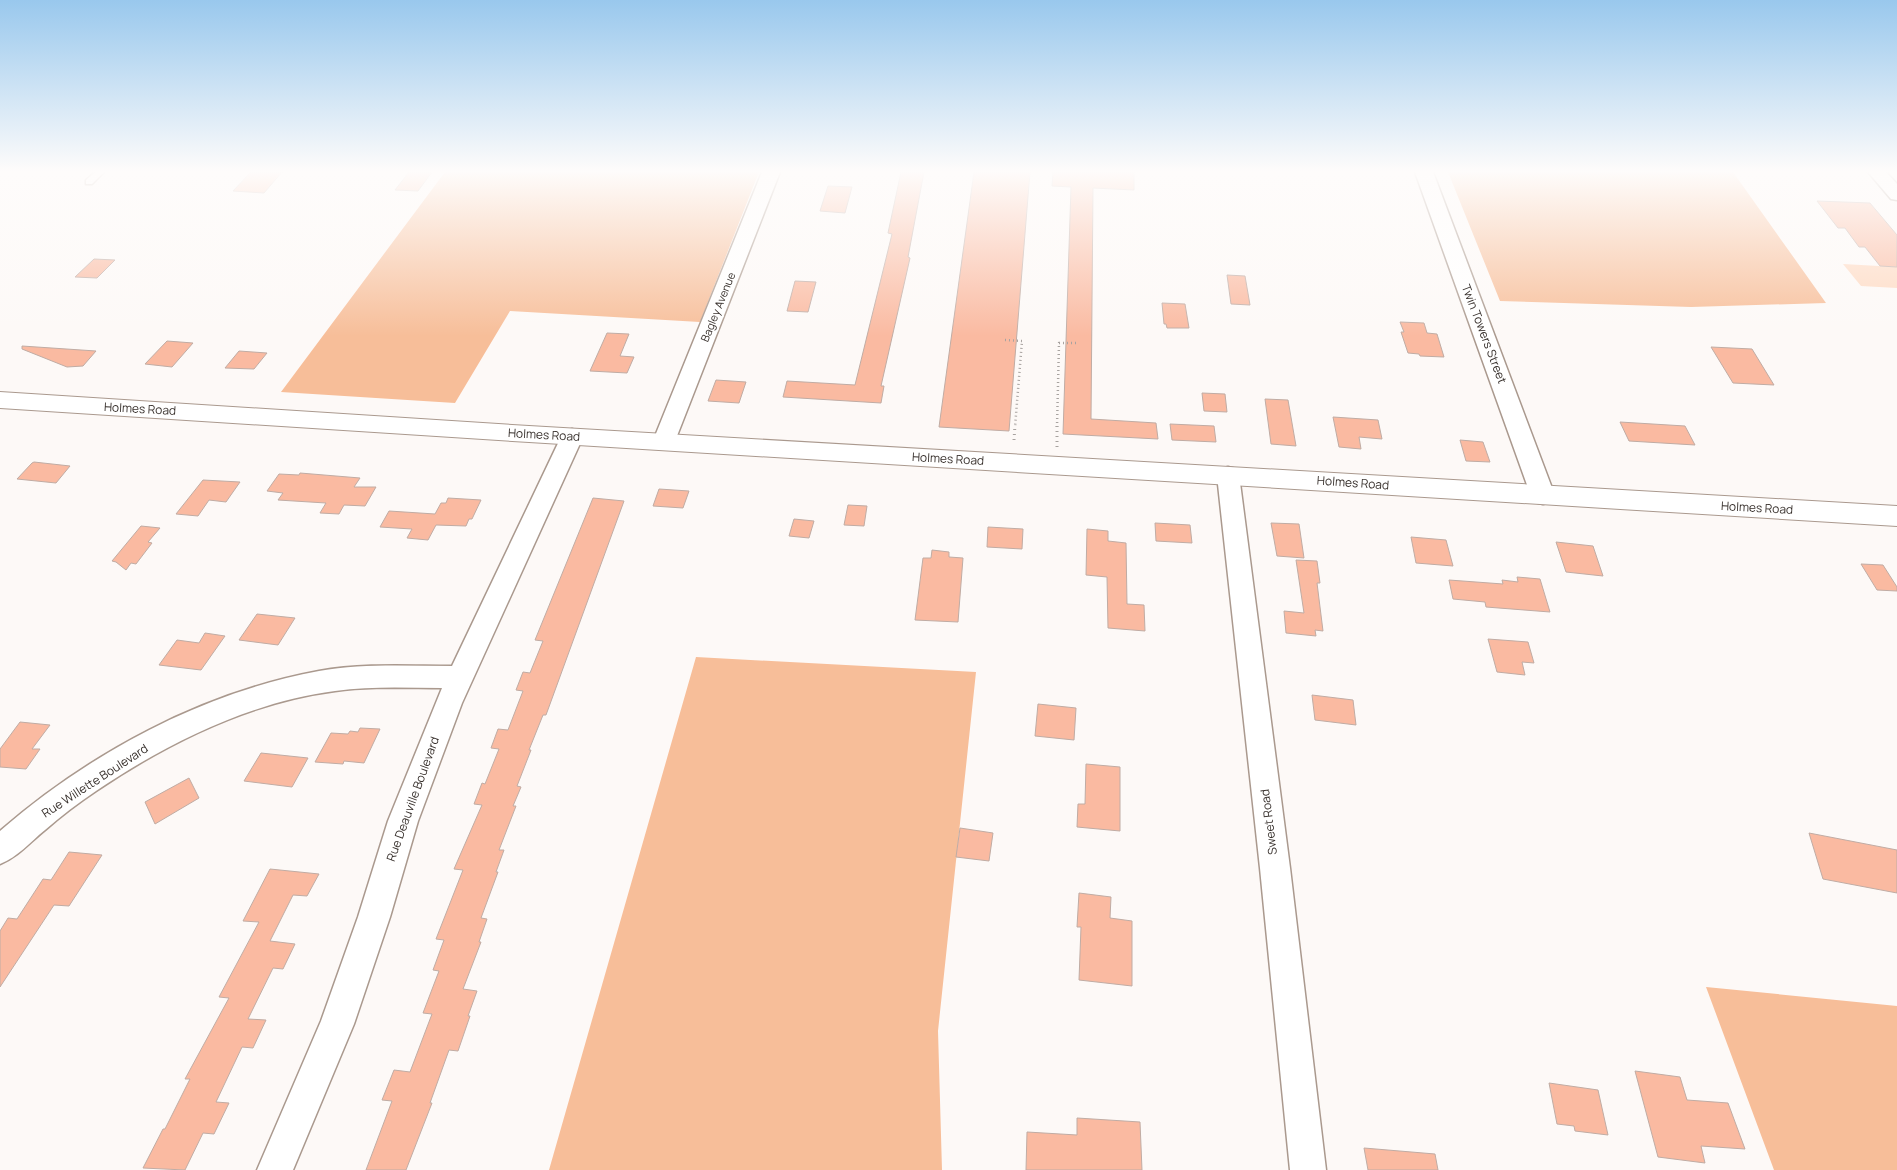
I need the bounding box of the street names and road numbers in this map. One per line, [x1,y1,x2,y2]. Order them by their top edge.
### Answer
street label: Bagley Avenue [697,269,739,344]
street label: Twin Towers Street [1458,282,1511,386]
street label: Holmes Road [103,398,177,419]
street label: Holmes Road [507,424,581,445]
street label: Holmes Road [911,448,985,469]
street label: Holmes Road [1316,471,1390,494]
street label: Holmes Road [1720,497,1794,518]
street label: Rue Deauville Boulevard [382,734,443,864]
street label: Rue Willette Boulevard [38,740,151,821]
street label: Sweet Road [1256,788,1281,856]

